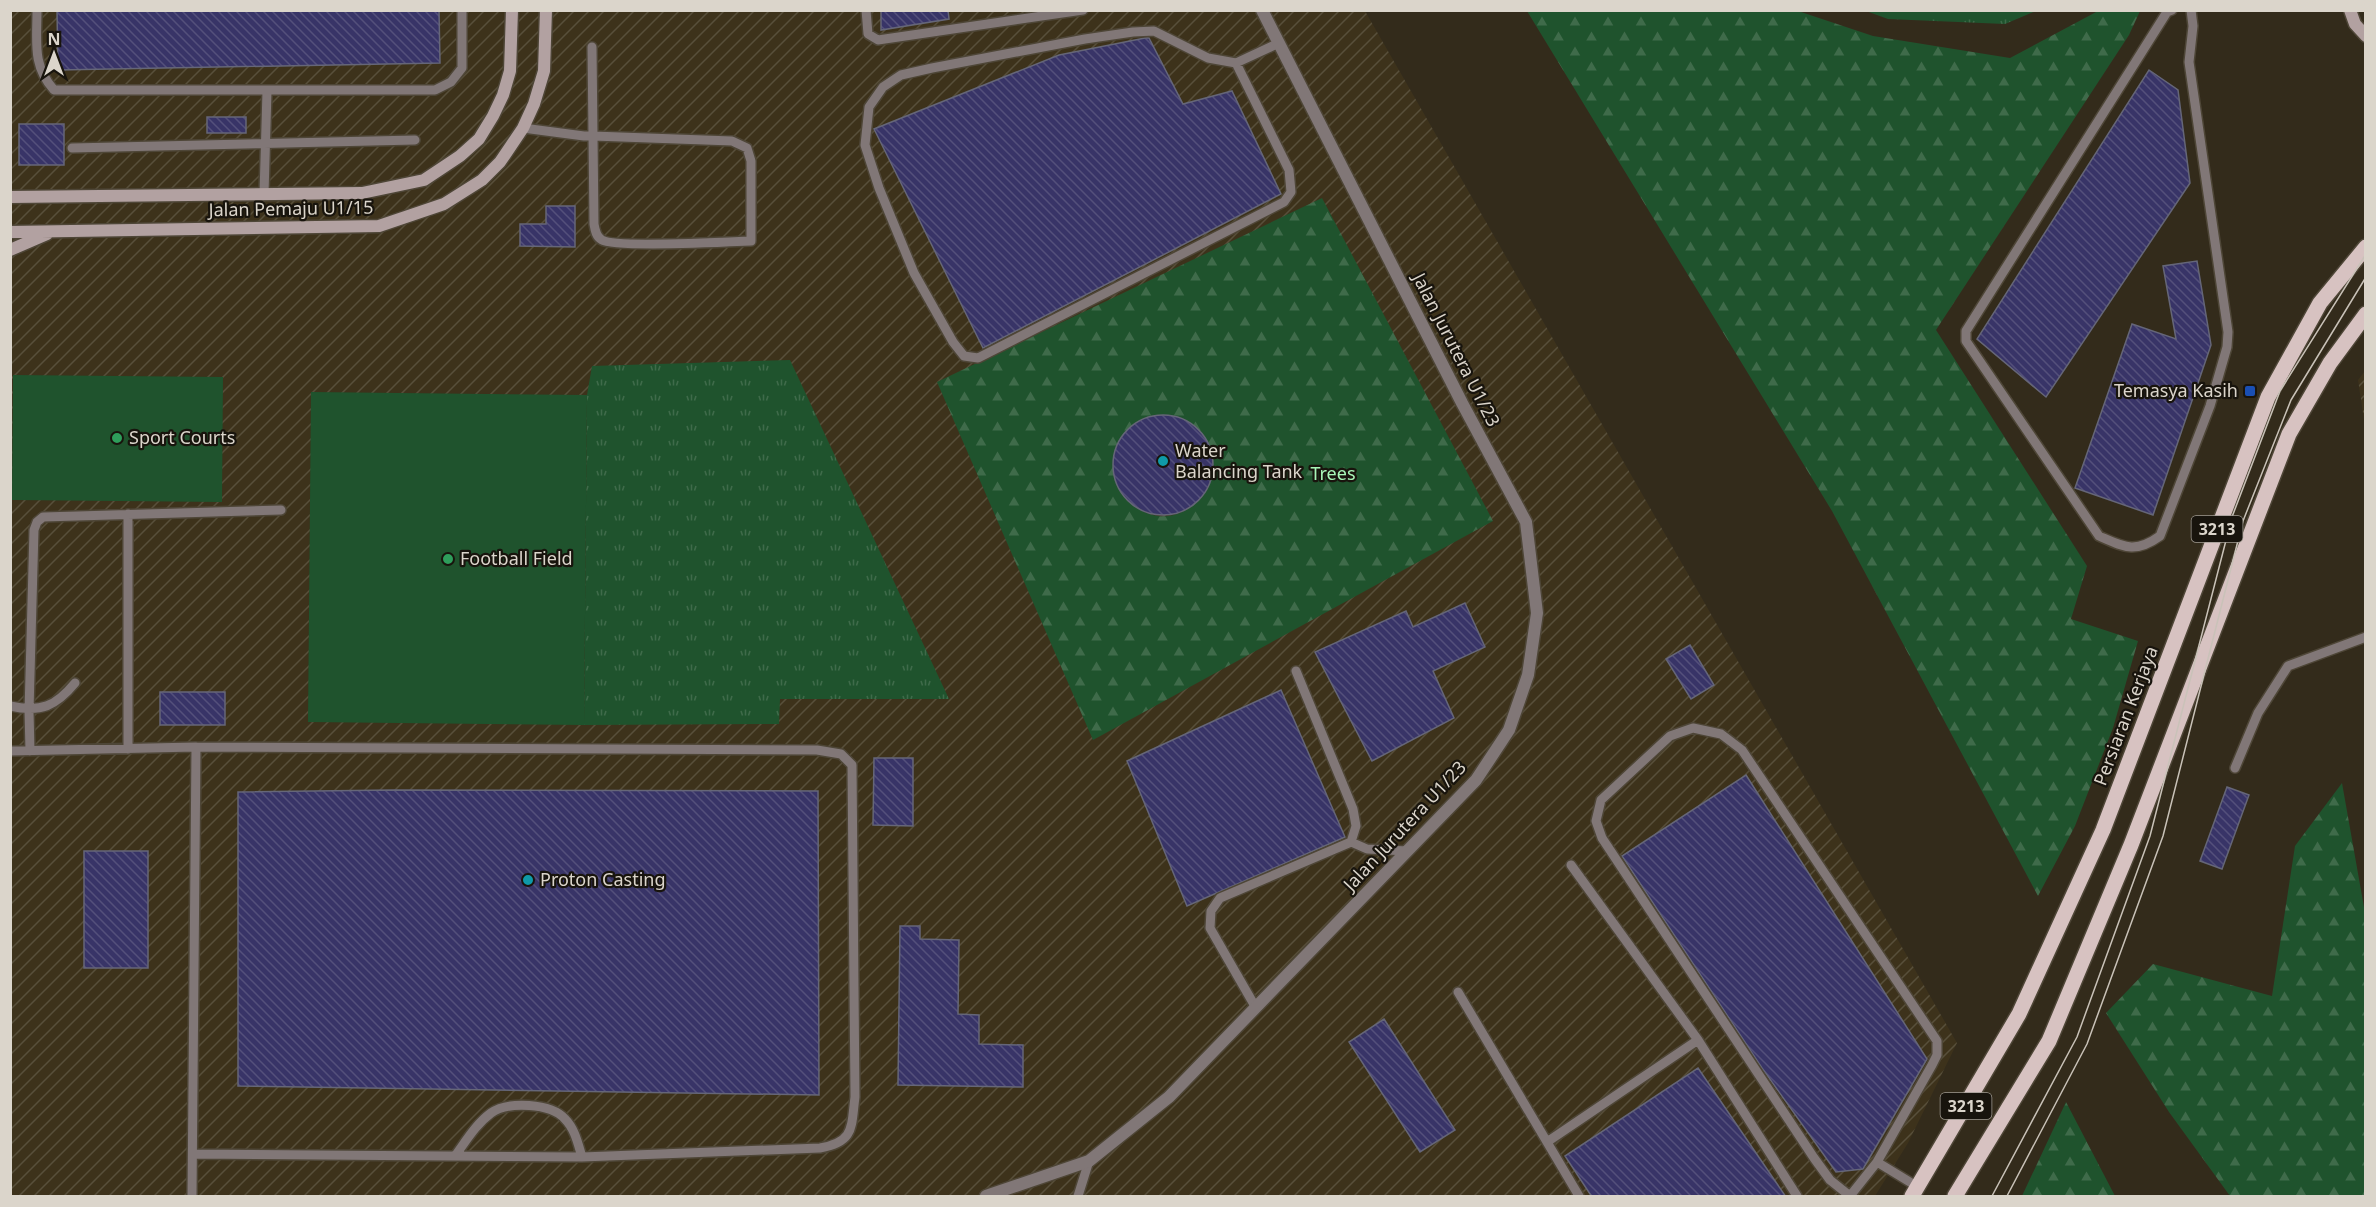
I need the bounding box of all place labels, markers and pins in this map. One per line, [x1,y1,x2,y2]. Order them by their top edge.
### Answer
place label: Temasya Kasih [2114,378,2238,402]
marker: Temasya Kasih [2243,384,2257,398]
place label: Sport Courts [129,425,235,449]
marker: Sport Courts [110,431,124,445]
place label: Water Balancing Tank [1175,438,1303,483]
marker: Water Balancing Tank [1156,454,1170,468]
place label: Football Field [460,546,573,570]
marker: Football Field [441,552,455,566]
place label: Proton Casting [540,867,665,891]
marker: Proton Casting [521,873,535,887]

